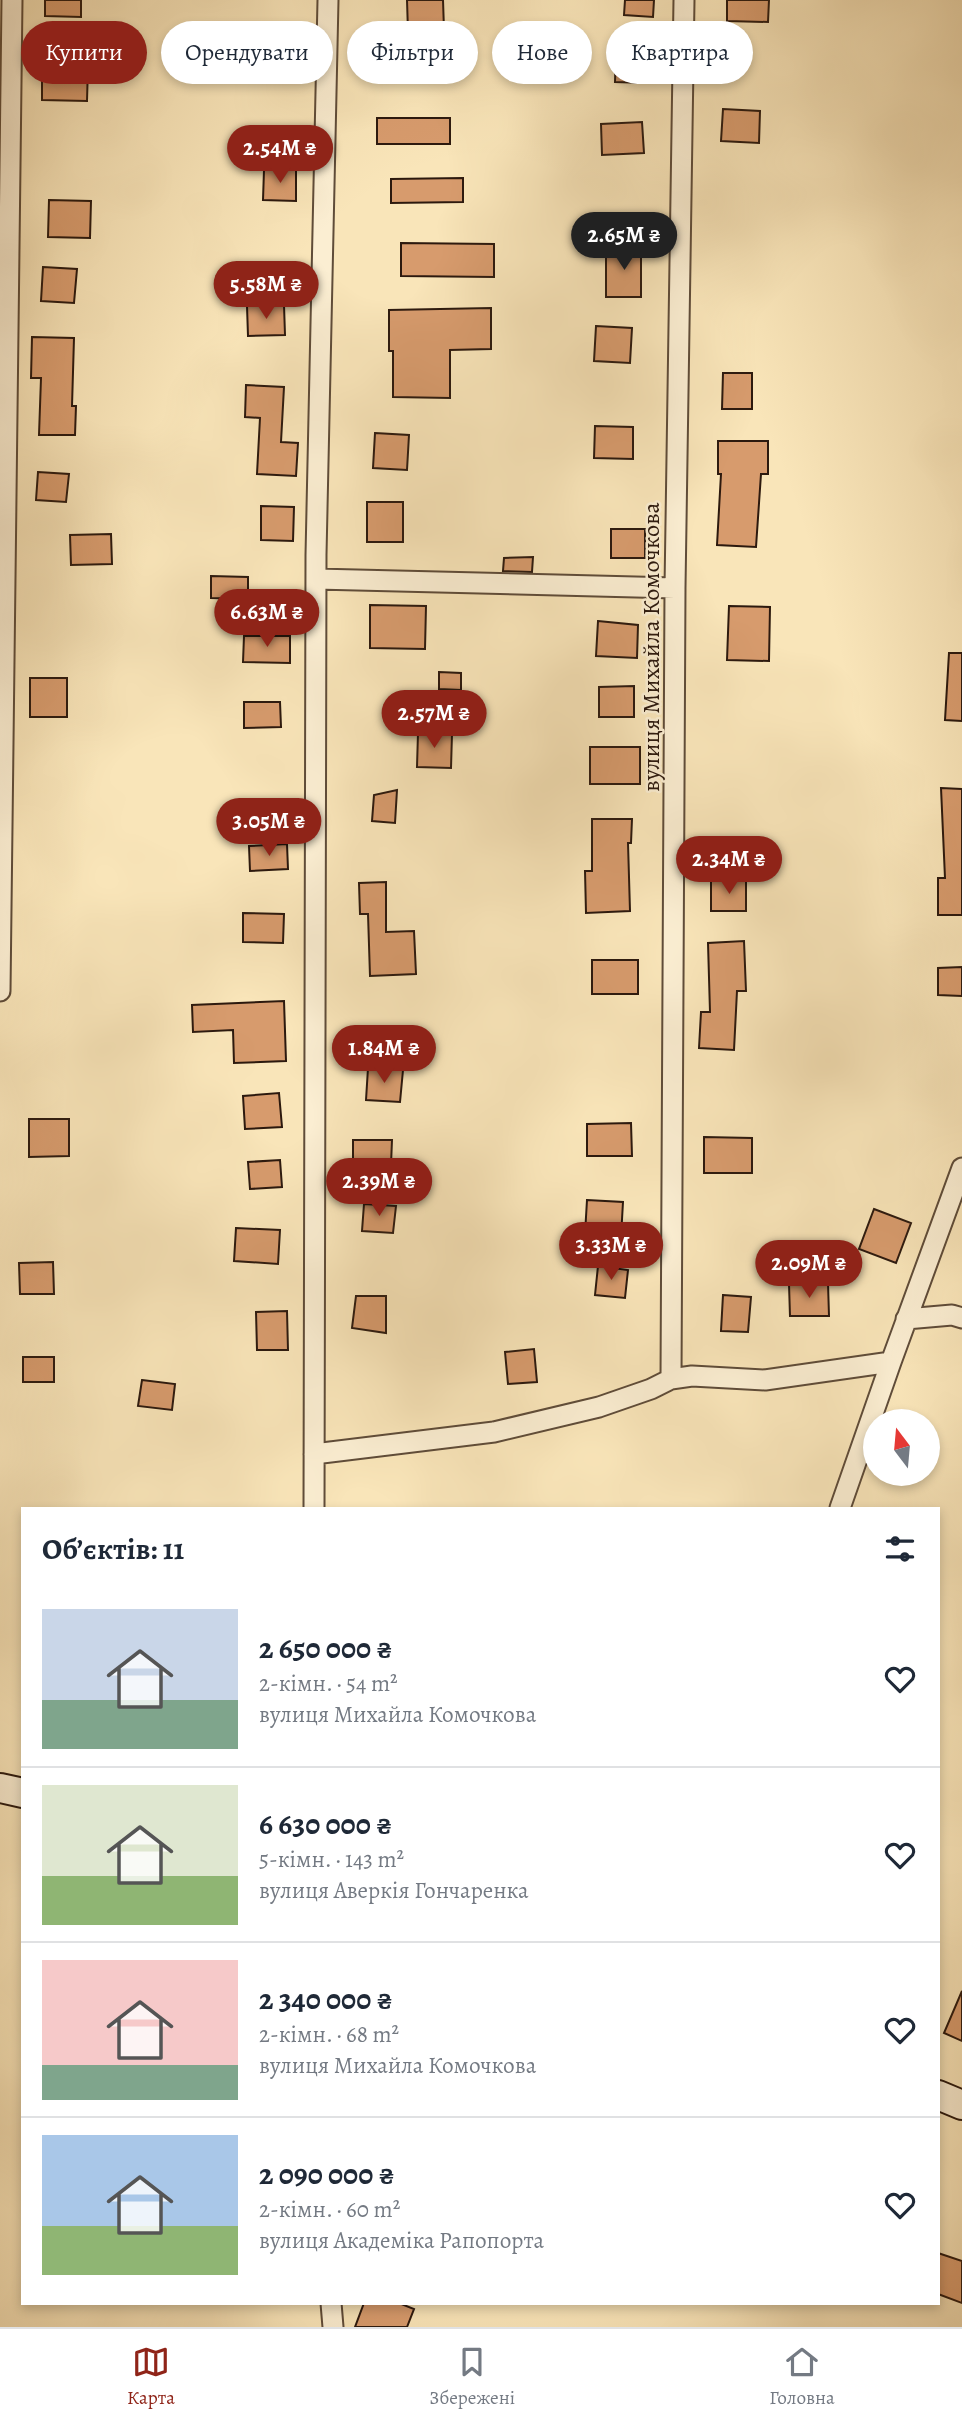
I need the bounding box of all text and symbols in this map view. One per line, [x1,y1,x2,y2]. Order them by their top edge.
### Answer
chip: Купити [21,21,147,84]
chip: Орендувати [161,21,333,84]
chip: Фільтри [347,21,478,84]
chip: Нове [492,21,592,84]
chip: Квартира [606,21,753,84]
pin: 2.54M ₴ [215,125,345,185]
text: 2.54M ₴ [243,132,317,163]
pin: 2.65M ₴ [559,212,689,272]
text: 2.65M ₴ [587,219,661,250]
pin: 5.58M ₴ [201,262,331,321]
text: 5.58M ₴ [230,268,302,299]
street label: вулиця Михайла Комочкова [635,502,667,792]
pin: 6.63M ₴ [202,590,332,649]
text: 6.63M ₴ [230,596,304,627]
pin: 2.57M ₴ [369,690,499,750]
text: 2.57M ₴ [398,697,470,728]
pin: 3.05M ₴ [204,798,334,858]
text: 3.05M ₴ [232,805,306,836]
pin: 2.34M ₴ [664,836,794,896]
text: 2.34M ₴ [692,843,766,874]
pin: 1.84M ₴ [319,1026,449,1085]
text: 1.84M ₴ [348,1032,420,1063]
pin: 2.39M ₴ [314,1158,444,1218]
text: 2.39M ₴ [342,1165,416,1196]
pin: 3.33M ₴ [546,1222,676,1282]
text: 3.33M ₴ [575,1229,647,1260]
pin: 2.09M ₴ [744,1240,874,1300]
text: 2.09M ₴ [771,1247,847,1278]
north arrow [863,1409,940,1486]
map controls [863,1409,940,1486]
text: Об’єктів: 11 [42,1529,184,1569]
icon: filters [881,1530,919,1568]
text: 2 650 000 ₴ [259,1628,392,1668]
icon: home [98,1637,182,1721]
icon: heart [881,1660,919,1698]
text: 2-кімн. · 54 m² [259,1668,398,1699]
text: вулиця Михайла Комочкова [259,1699,536,1730]
text: 6 630 000 ₴ [259,1804,392,1844]
icon: home [98,1813,182,1897]
icon: heart [881,1836,919,1874]
text: 5-кімн. · 143 m² [259,1844,404,1875]
text: вулиця Аверкія Гончаренка [259,1875,529,1906]
text: 2 340 000 ₴ [259,1979,393,2019]
icon: home [98,1988,182,2072]
icon: heart [881,2011,919,2049]
text: 2-кімн. · 68 m² [259,2019,399,2050]
text: вулиця Михайла Комочкова [259,2050,536,2081]
text: 2 090 000 ₴ [259,2154,395,2194]
icon: home [98,2163,182,2247]
icon: heart [881,2186,919,2224]
text: 2-кімн. · 60 m² [259,2194,400,2225]
text: вулиця Академіка Рапопорта [259,2225,544,2256]
tab: Карта [127,2343,175,2411]
tab: Збережені [429,2343,515,2411]
tab: Головна [769,2343,835,2411]

